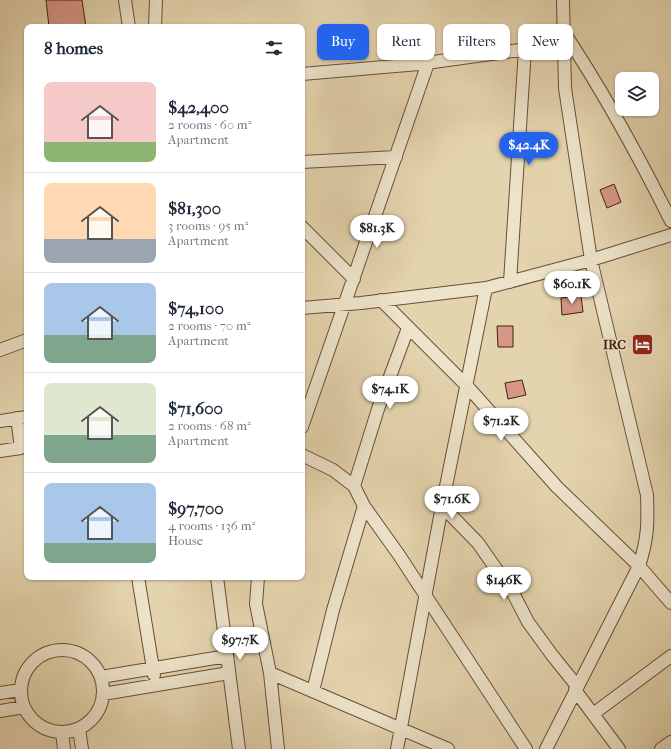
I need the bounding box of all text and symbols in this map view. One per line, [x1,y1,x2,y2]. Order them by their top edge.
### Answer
chip: Buy [317,24,369,60]
chip: Rent [377,24,435,60]
chip: Filters [443,24,510,60]
chip: New [518,24,573,60]
icon: filters [263,37,285,59]
text: 8 homes [44,38,103,58]
map controls [615,72,659,116]
button: layers [615,72,659,116]
text: $42,400 [168,97,229,117]
icon: home [76,98,124,146]
text: 2 rooms · 60 m² [168,117,251,132]
text: Apartment [168,132,229,147]
pin: $42.4K [496,132,562,166]
text: $42.4K [508,137,550,152]
text: $81,300 [168,198,221,218]
icon: home [76,199,124,247]
pin: $81.3K [344,215,410,249]
text: 3 rooms · 95 m² [168,218,248,233]
text: $81.3K [359,220,395,235]
text: Apartment [168,233,229,248]
pin: $60.1K [539,271,605,305]
text: $60.1K [553,276,591,291]
text: $74,100 [168,298,224,318]
icon: home [76,299,124,347]
text: 2 rooms · 70 m² [168,318,251,333]
hotel icon: IRC [629,331,655,357]
text: Apartment [168,333,229,348]
place label: IRC [603,337,626,352]
pin: $74.1K [357,376,423,410]
text: $74.1K [371,381,409,396]
text: $71,600 [168,398,223,418]
icon: home [76,399,124,447]
pin: $71.2K [468,408,534,442]
text: $71.2K [483,413,519,428]
text: 2 rooms · 68 m² [168,418,251,433]
text: Apartment [168,433,229,448]
pin: $71.6K [419,486,485,520]
text: $71.6K [433,491,471,506]
text: $97,700 [168,498,224,518]
icon: home [76,499,124,547]
text: 4 rooms · 136 m² [168,518,255,533]
text: House [168,533,203,548]
pin: $146K [476,567,532,601]
text: $146K [486,572,522,587]
pin: $97.7K [207,627,273,661]
text: $97.7K [221,632,259,647]

